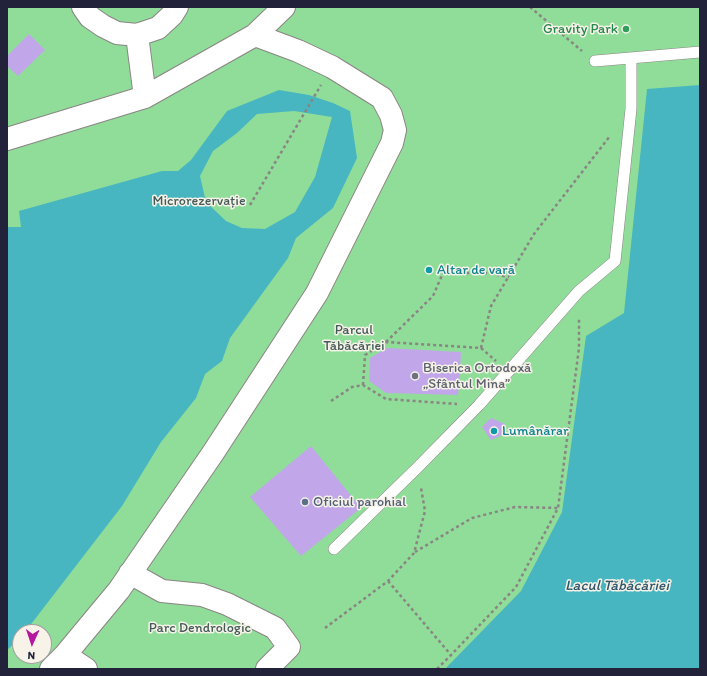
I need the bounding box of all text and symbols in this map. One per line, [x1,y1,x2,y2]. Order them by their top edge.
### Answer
place label: Gravity Park [543,21,618,37]
marker: Gravity Park [621,24,631,34]
park label: Microrezervație [152,193,246,209]
place label: Altar de vară [437,262,515,278]
marker: Altar de vară [424,265,434,275]
park label: Parcul Tăbăcăriei [323,322,385,354]
place label: Biserica Ortodoxă „Sfântul Mina” [423,360,531,392]
marker: Biserica Ortodoxă „Sfântul Mina” [410,371,420,381]
place label: Lumânărar [502,423,569,439]
marker: Lumânărar [489,426,499,436]
place label: Oficiul parohial [313,494,406,510]
marker: Oficiul parohial [300,497,310,507]
water label: Lacul Tăbăcăriei [565,577,669,595]
park label: Parc Dendrologic [149,620,251,636]
north arrow [12,624,52,664]
text: N [27,649,35,662]

